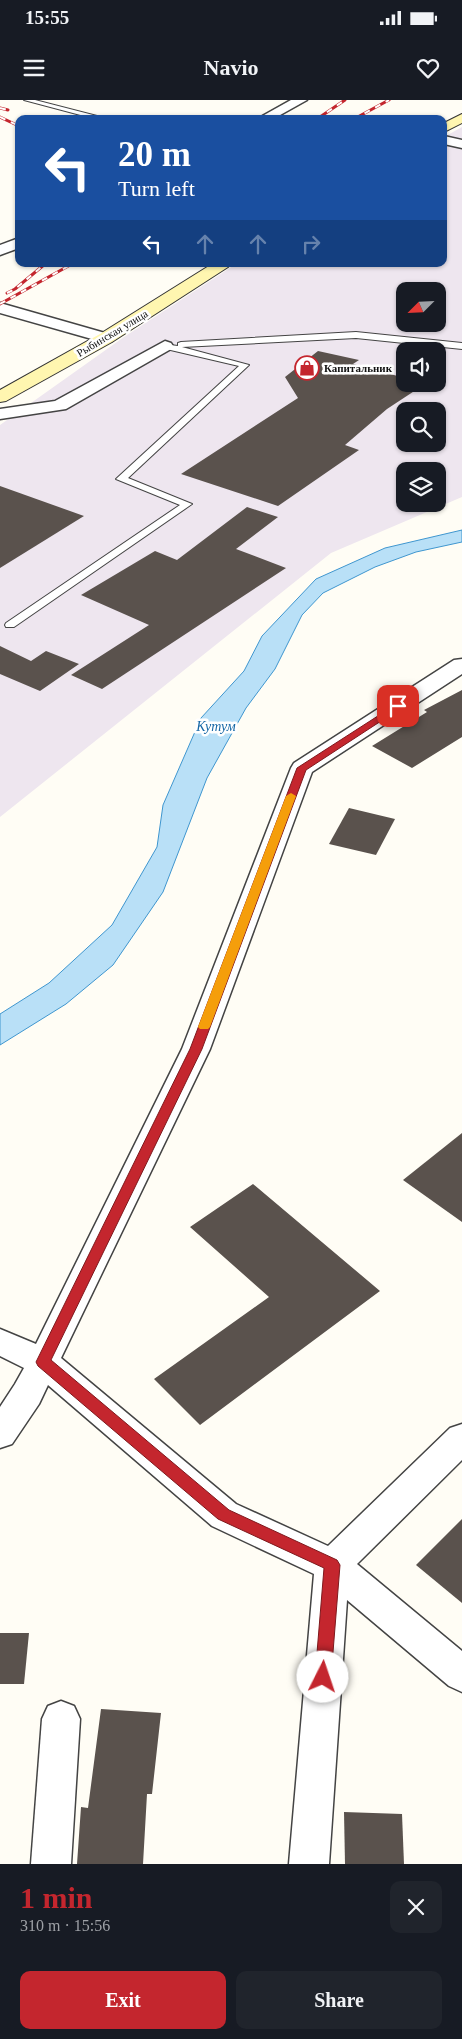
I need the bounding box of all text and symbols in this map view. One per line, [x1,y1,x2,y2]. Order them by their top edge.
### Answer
text: 15:55 [25,7,69,28]
icon: menu [20,54,48,82]
icon: heart [414,54,442,82]
text: Navio [204,55,259,80]
icon: left [35,135,100,200]
text: 20 m [118,135,191,174]
text: Turn left [118,176,195,201]
icon: left [138,230,166,258]
icon: ahead [191,230,219,258]
icon: ahead [244,230,272,258]
icon: right [297,230,325,258]
north arrow [396,282,446,332]
map controls [396,282,446,512]
street label: Рыбинская улица [74,307,150,359]
button: sound [396,342,446,392]
shop icon: Капитальник [294,355,320,381]
place label: Капитальник [324,362,393,374]
button: search [396,402,446,452]
button: layers [396,462,446,512]
pin [377,685,419,727]
icon: arrive [384,692,412,720]
water label: Кутум [195,719,236,734]
position arrow [296,1650,348,1702]
text: 1 min [20,1881,93,1914]
button: close [390,1881,442,1933]
text: 310 m · 15:56 [20,1917,110,1934]
button: Exit [20,1971,226,2029]
button: Share [236,1971,442,2029]

